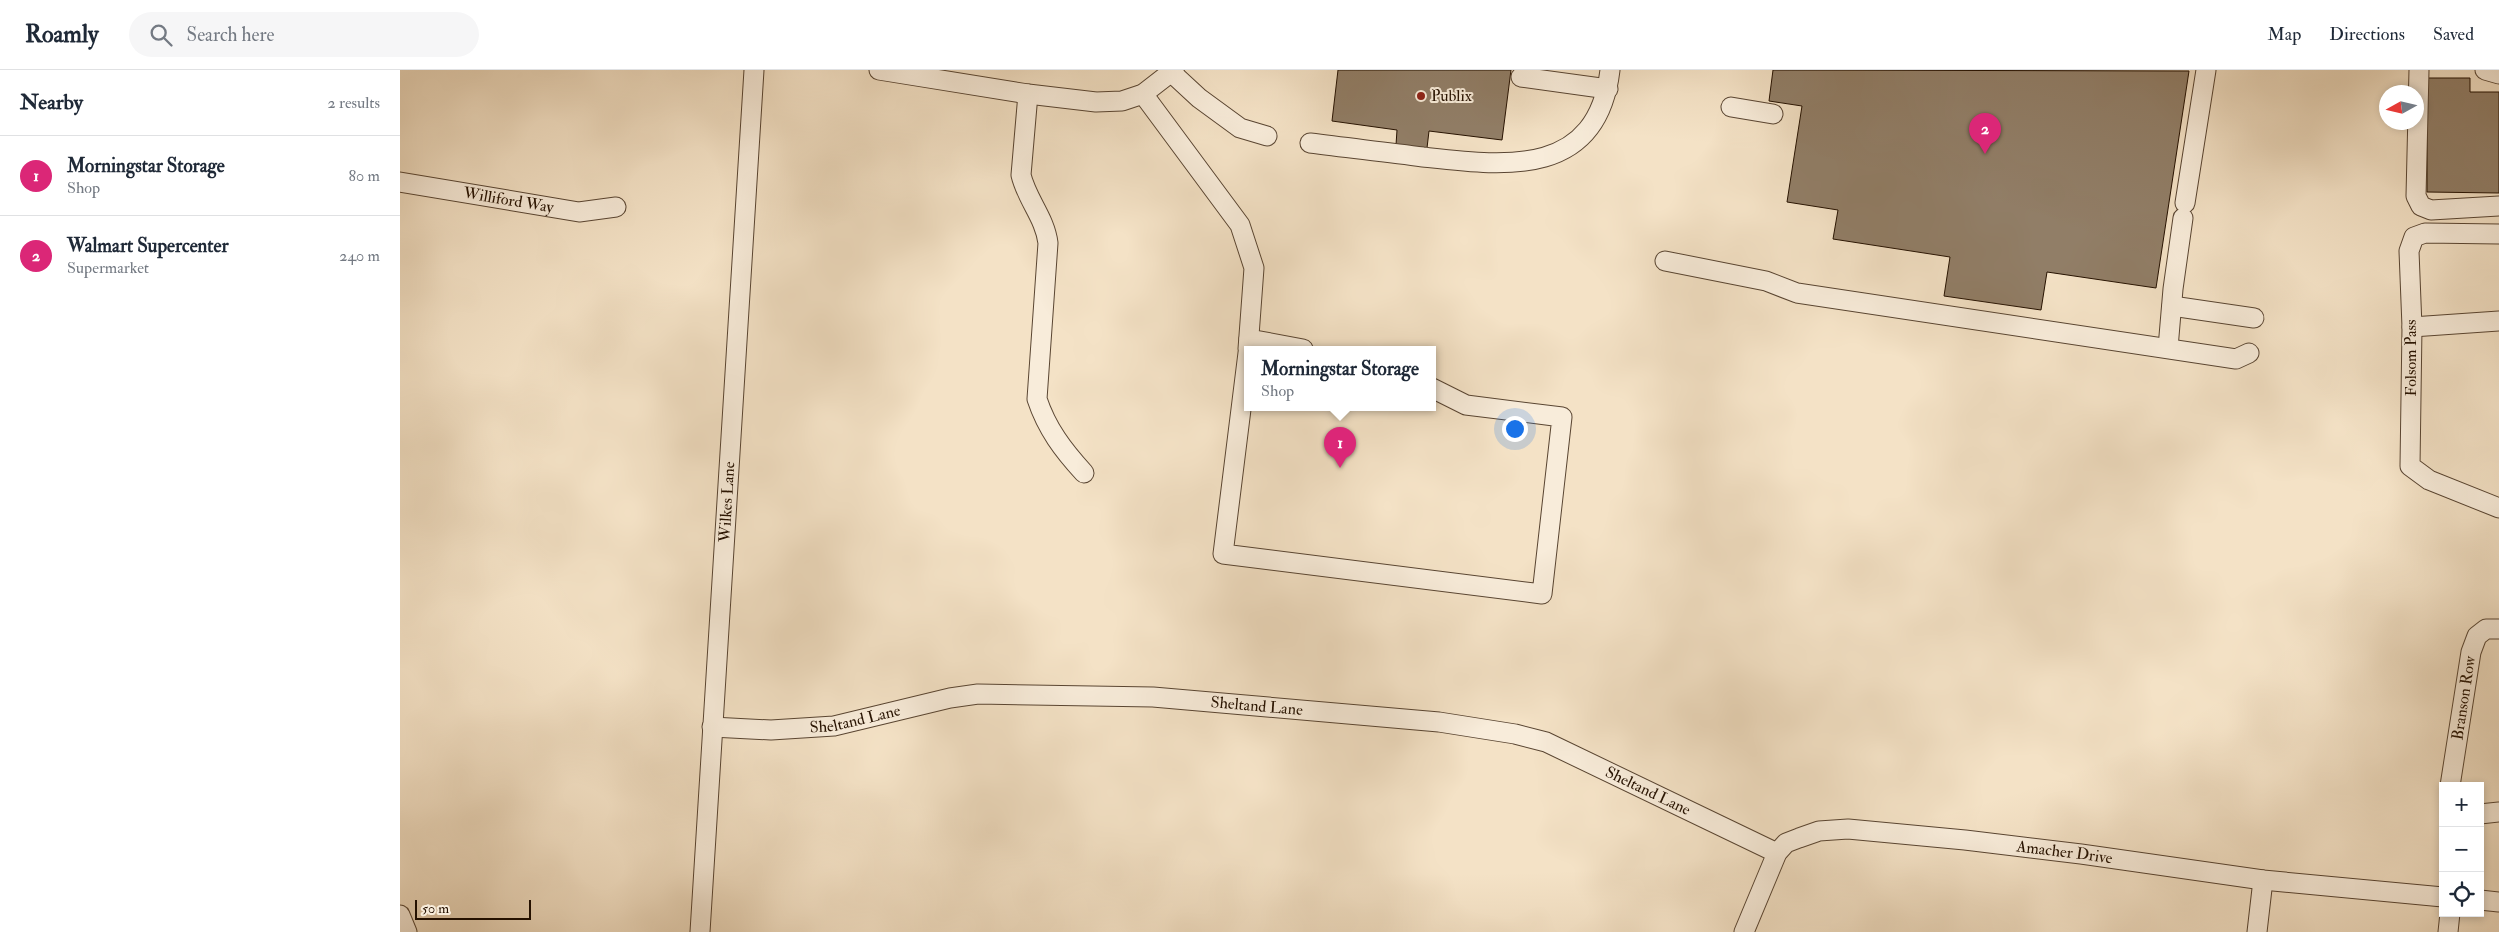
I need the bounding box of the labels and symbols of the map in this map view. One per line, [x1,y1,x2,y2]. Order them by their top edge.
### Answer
north arrow [2379,85,2424,130]
place label: Publix [1431,86,1472,106]
marker: Publix [1415,90,1427,102]
pin: 2 [1969,113,2001,154]
street label: Williford Way [461,183,556,218]
street label: Folsom Pass [2401,320,2421,396]
your location [1502,416,1528,442]
pin: 1 [1324,427,1356,468]
street label: Wilkes Lane [714,461,739,544]
street label: Branson Row [2447,654,2480,742]
street label: Sheltand Lane [1210,692,1304,720]
street label: Sheltand Lane [809,700,903,738]
street label: Sheltand Lane [1602,762,1694,820]
street label: Amacher Drive [2014,836,2114,868]
scale bar [415,897,531,920]

